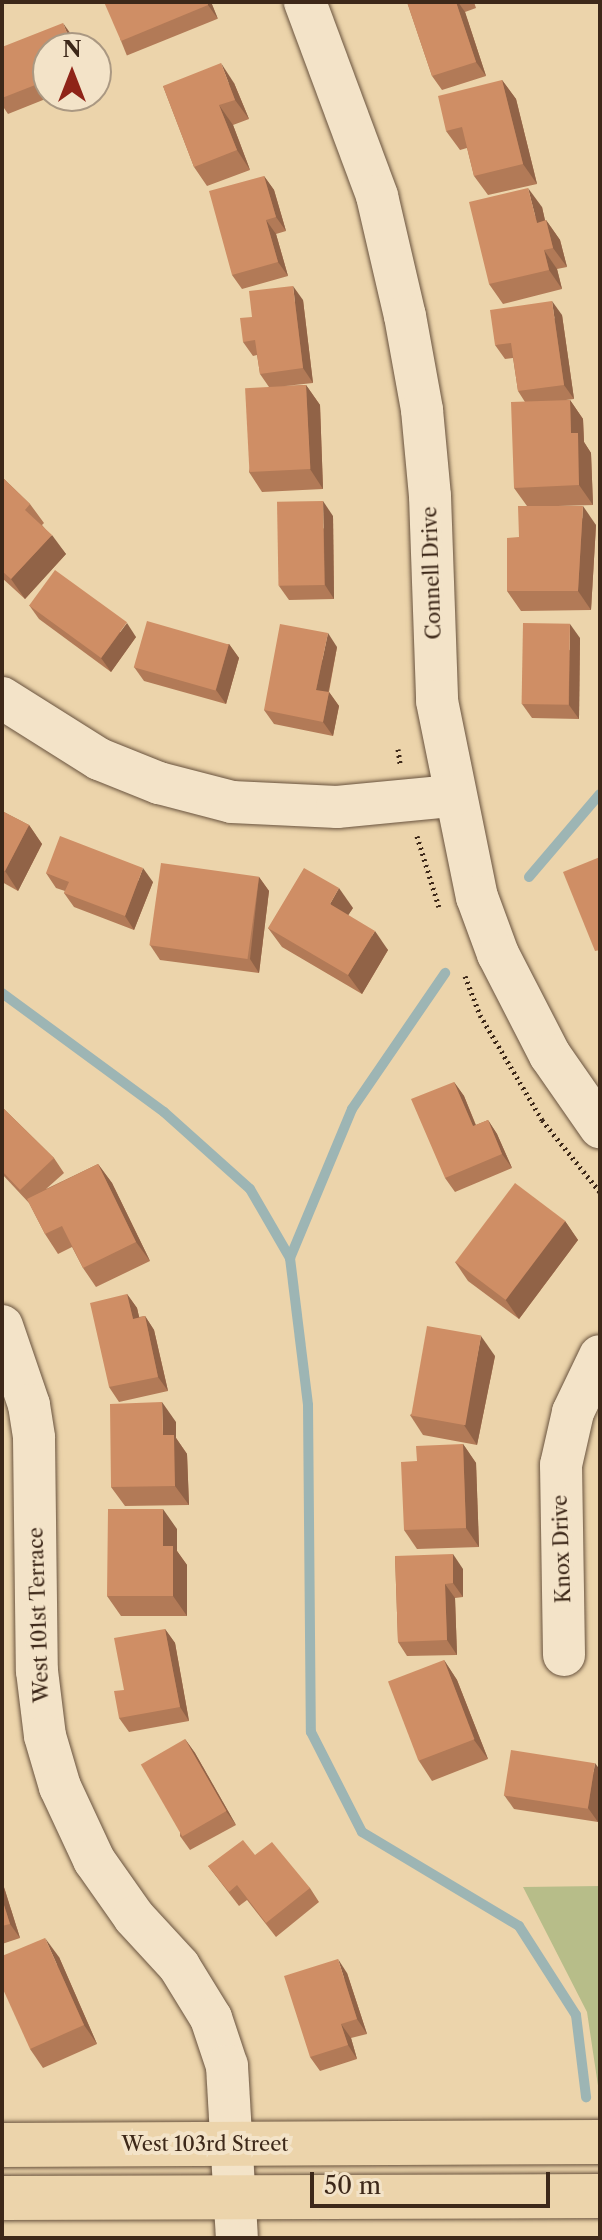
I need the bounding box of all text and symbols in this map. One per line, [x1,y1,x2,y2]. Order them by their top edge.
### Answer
north arrow [32,32,112,112]
text: N [62,36,82,63]
street label: Connell Drive [418,506,446,640]
street label: Knox Drive [548,1494,576,1604]
street label: West 101st Terrace [24,1527,54,1703]
street label: West 103rd Street [122,2132,288,2156]
scale bar [314,2156,554,2206]
text: 50 m [324,2171,381,2200]

